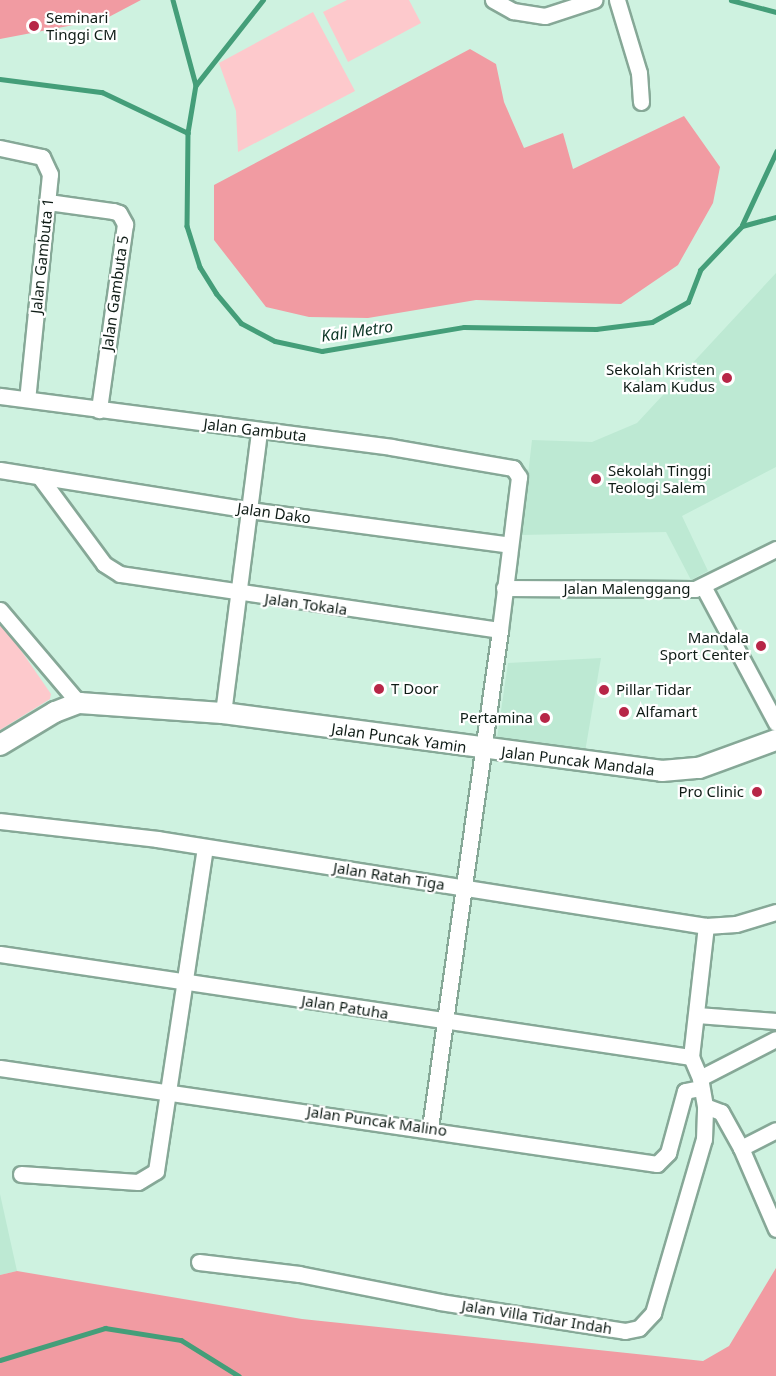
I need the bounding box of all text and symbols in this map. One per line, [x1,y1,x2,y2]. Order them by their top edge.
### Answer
place label: Seminari Tinggi CM [46,8,117,43]
marker: Seminari Tinggi CM [27,19,41,33]
street label: Jalan Gambuta 1 [27,197,57,315]
street label: Jalan Gambuta 5 [98,234,132,352]
water label: Kali Metro [320,316,394,346]
place label: Sekolah Kristen Kalam Kudus [606,360,715,395]
marker: Sekolah Kristen Kalam Kudus [720,371,734,385]
street label: Jalan Gambuta [202,415,308,445]
place label: Sekolah Tinggi Teologi Salem [608,461,711,496]
marker: Sekolah Tinggi Teologi Salem [589,472,603,486]
street label: Jalan Dako [236,499,312,527]
street label: Jalan Malenggang [564,580,690,598]
street label: Jalan Tokala [264,589,348,619]
place label: Mandala Sport Center [660,628,749,663]
marker: Mandala Sport Center [754,639,768,653]
place label: T Door [391,680,439,698]
place label: Pillar Tidar [616,681,691,699]
marker: T Door [372,682,386,696]
marker: Pillar Tidar [597,683,611,697]
place label: Alfamart [636,703,697,721]
marker: Alfamart [617,705,631,719]
place label: Pertamina [460,709,533,727]
marker: Pertamina [538,711,552,725]
street label: Jalan Puncak Yamin [330,720,468,756]
street label: Jalan Puncak Mandala [500,743,656,779]
place label: Pro Clinic [678,783,744,801]
marker: Pro Clinic [748,783,766,801]
street label: Jalan Ratah Tiga [332,858,446,894]
street label: Jalan Patuha [300,991,390,1023]
street label: Jalan Puncak Malino [306,1102,448,1140]
street label: Jalan Villa Tidar Indah [460,1296,614,1338]

